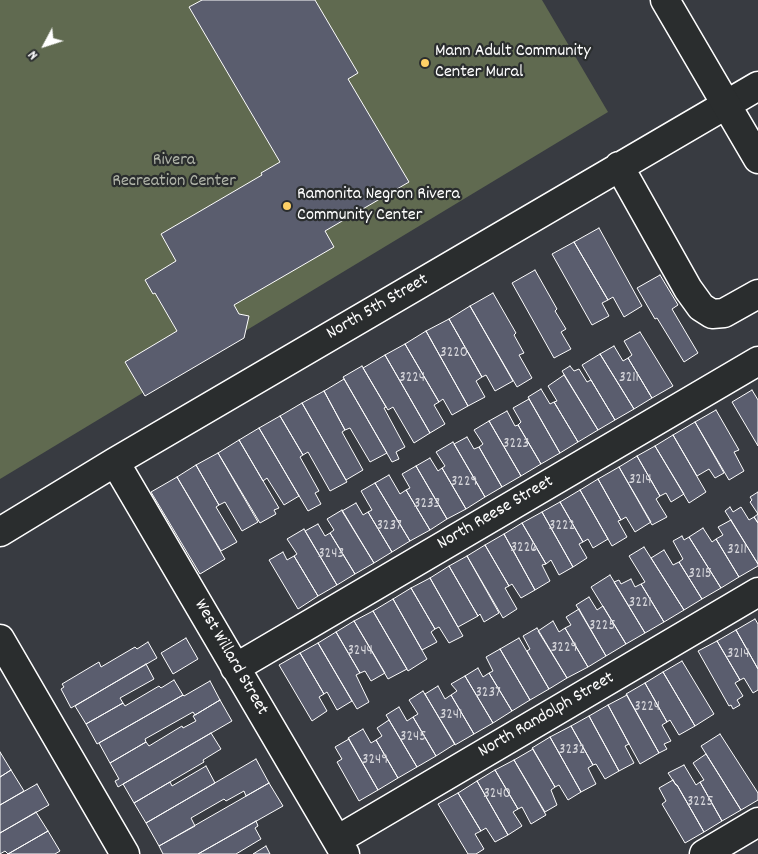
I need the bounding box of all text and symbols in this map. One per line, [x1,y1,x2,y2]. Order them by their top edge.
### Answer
north arrow [20,20,70,70]
place label: Mann Adult Community Center Mural [435,42,591,84]
text: N [24,46,43,64]
marker: Mann Adult Community Center Mural [419,57,431,69]
park label: Rivera Recreation Center [112,151,236,193]
place label: Ramonita Negron Rivera Community Center [297,185,460,228]
marker: Ramonita Negron Rivera Community Center [281,200,293,212]
street label: North 5th Street [323,270,433,346]
house number: 3220 [440,345,468,363]
house number: 3224 [399,370,425,388]
house number: 3211 [619,370,639,388]
house number: 3223 [503,436,529,454]
street label: North Reese Street [434,472,558,556]
house number: 3214 [629,472,651,490]
house number: 3229 [451,474,477,492]
house number: 3233 [414,496,440,514]
house number: 3237 [376,518,402,536]
house number: 3222 [549,518,575,536]
house number: 3226 [510,540,538,558]
house number: 3211 [727,542,747,560]
house number: 3243 [318,546,344,564]
house number: 3215 [688,566,712,584]
house number: 3221 [628,595,652,613]
street label: West Willard Street [188,596,272,720]
house number: 3225 [589,618,615,636]
house number: 3229 [551,640,577,658]
house number: 3244 [347,643,373,661]
house number: 3214 [727,646,749,664]
street label: North Randolph Street [475,668,619,764]
house number: 3237 [475,685,501,703]
house number: 3224 [634,699,660,717]
house number: 3241 [440,707,462,725]
house number: 3245 [400,729,426,747]
house number: 3232 [559,742,585,760]
house number: 3249 [362,752,388,770]
house number: 3240 [483,786,511,804]
house number: 3225 [687,794,713,812]

